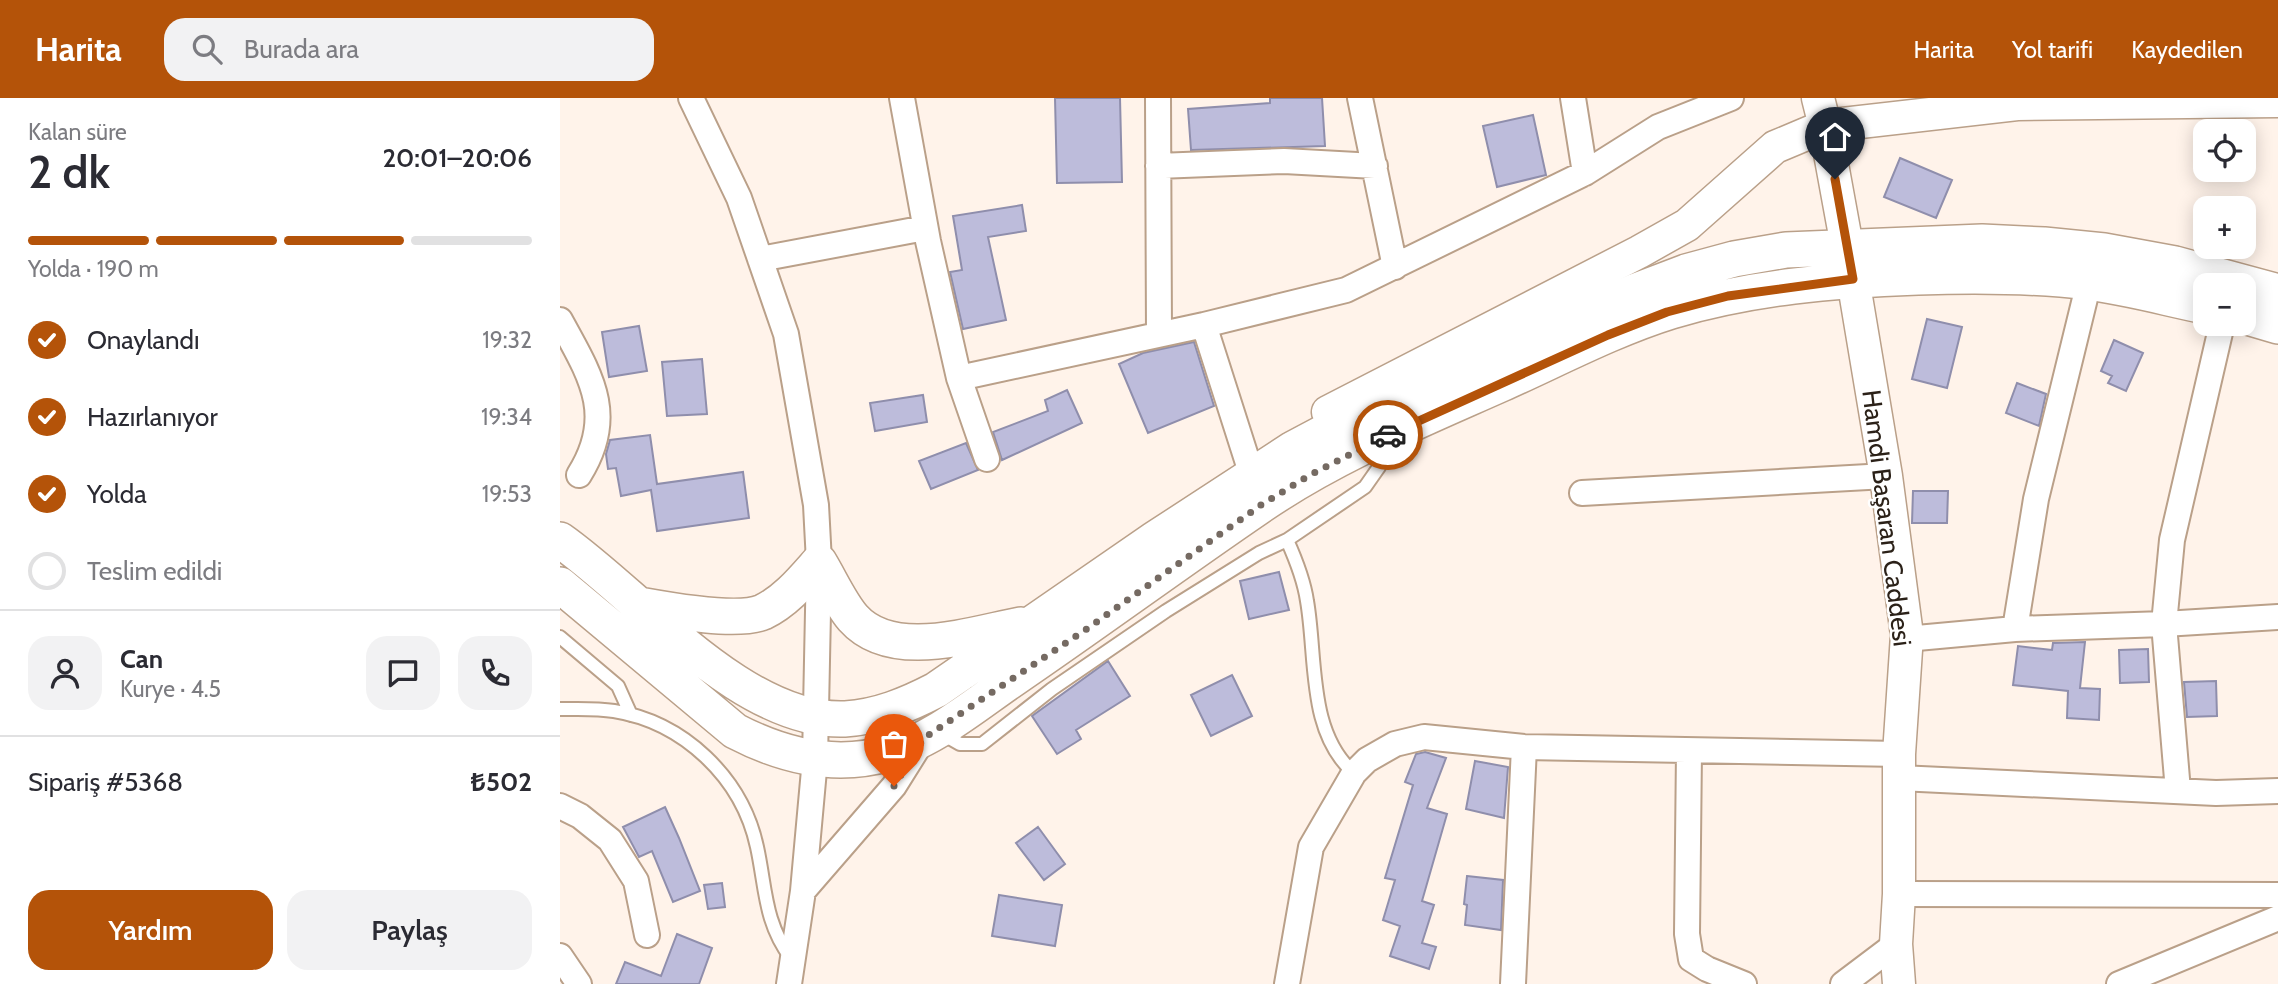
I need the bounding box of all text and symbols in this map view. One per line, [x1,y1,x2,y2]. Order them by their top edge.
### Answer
search box [164,18,654,81]
text: Harita [35,29,122,69]
icon: search [188,30,226,68]
text: Burada ara [244,33,359,65]
text: Harita [1914,35,1974,64]
text: Yol tarifi [2012,35,2093,64]
text: Kaydedilen [2131,35,2243,64]
pin [1805,107,1865,179]
text: Kalan süre [28,118,127,146]
icon: home [1816,118,1854,156]
map controls [2193,119,2256,336]
button: locate [2193,119,2256,182]
text: 20:01–20:06 [382,142,532,174]
text: 2 dk [28,144,110,200]
button: + [2193,196,2256,259]
text: Yolda · 190 m [28,255,159,283]
button: − [2193,273,2256,336]
icon: check [28,321,66,359]
text: Onaylandı [87,324,200,356]
text: 19:32 [482,326,532,354]
street label: Hamdi Başaran Caddesi [1855,388,1919,648]
icon: check [28,398,66,436]
courier [1353,400,1423,470]
text: Hazırlanıyor [87,401,218,433]
text: 19:34 [481,403,532,431]
icon: car [1369,416,1407,454]
icon: check [28,475,66,513]
text: Yolda [87,478,147,510]
text: 19:53 [482,480,532,508]
text: Teslim edildi [87,555,222,587]
button: person [28,636,102,710]
button: chat [366,636,440,710]
button: phone [458,636,532,710]
text: Can [120,643,163,675]
text: Kurye · 4.5 [120,675,221,703]
pin [864,714,924,786]
icon: bag [875,725,913,763]
text: Sipariş #5368 [28,766,183,798]
text: ₺502 [470,766,532,798]
button: Yardım [28,890,273,970]
button: Paylaş [287,890,532,970]

